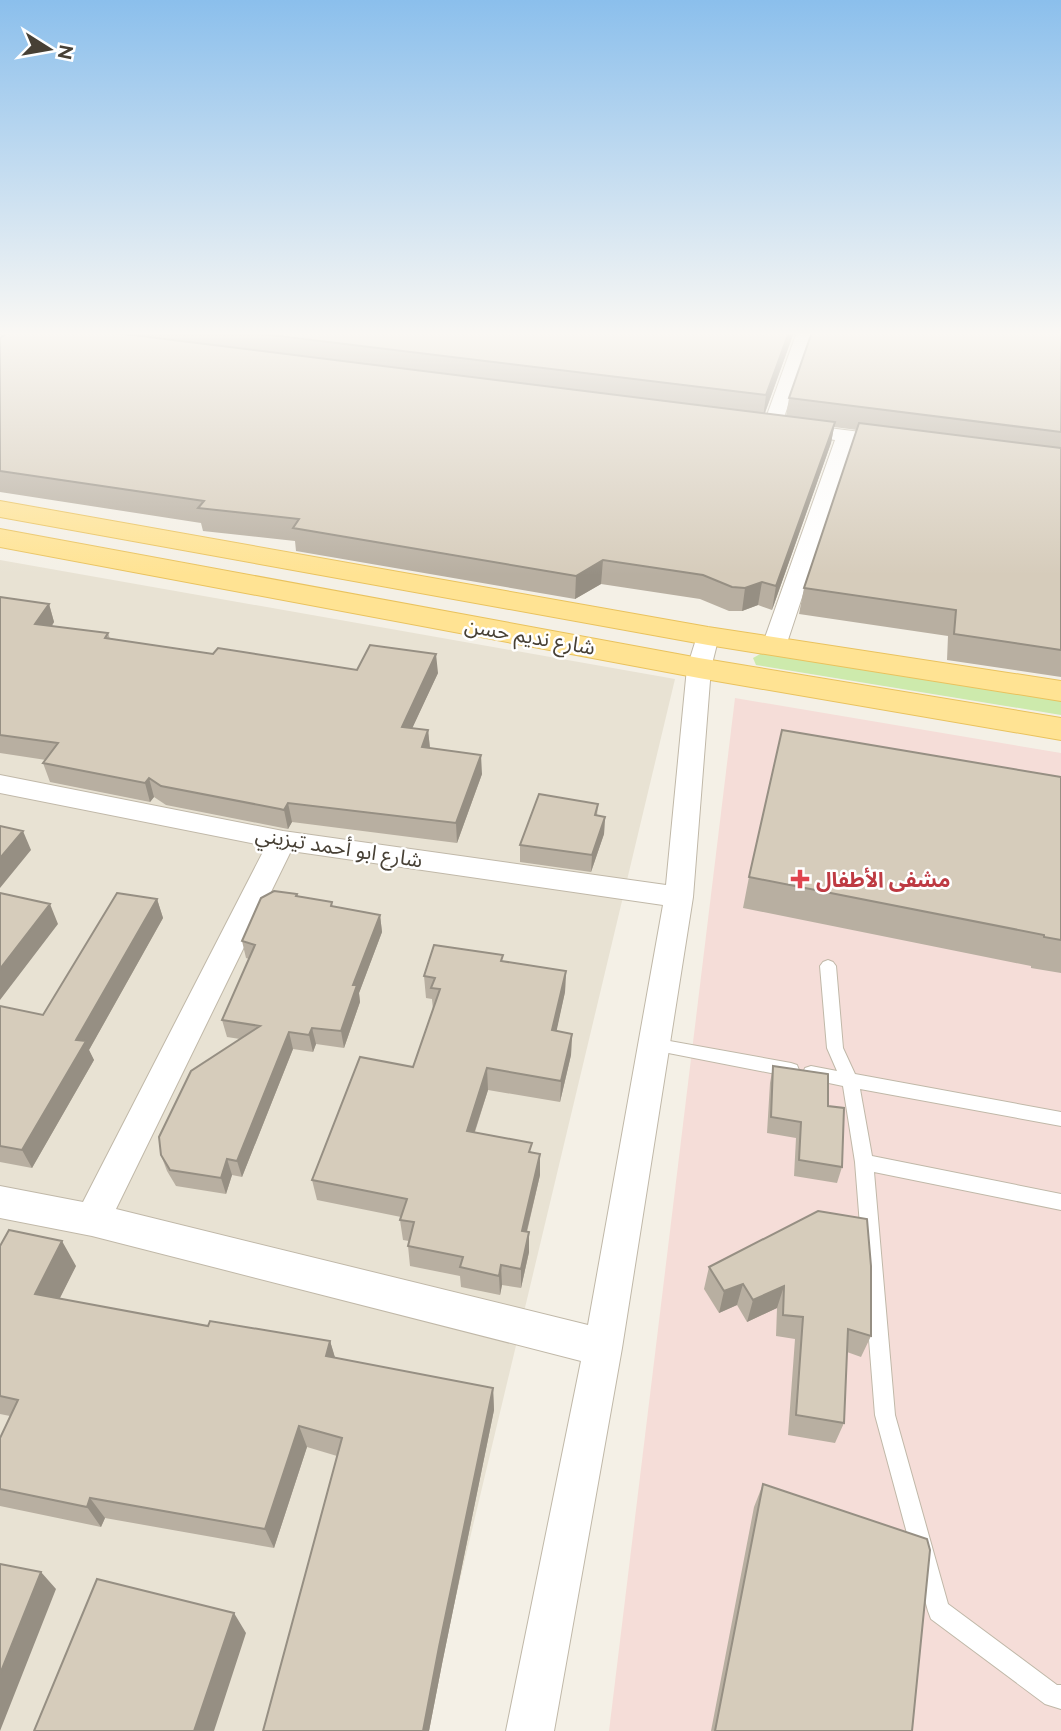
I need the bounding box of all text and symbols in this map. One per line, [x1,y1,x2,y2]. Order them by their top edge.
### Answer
north arrow [14,14,84,84]
text: N [54,43,78,61]
street label: شارع نديم حسن [462,612,597,663]
street label: شارع ابو أحمد تيزيني [253,821,424,876]
place label: مشفى الأطفال [816,867,950,892]
marker: مشفى الأطفال [790,869,810,889]

